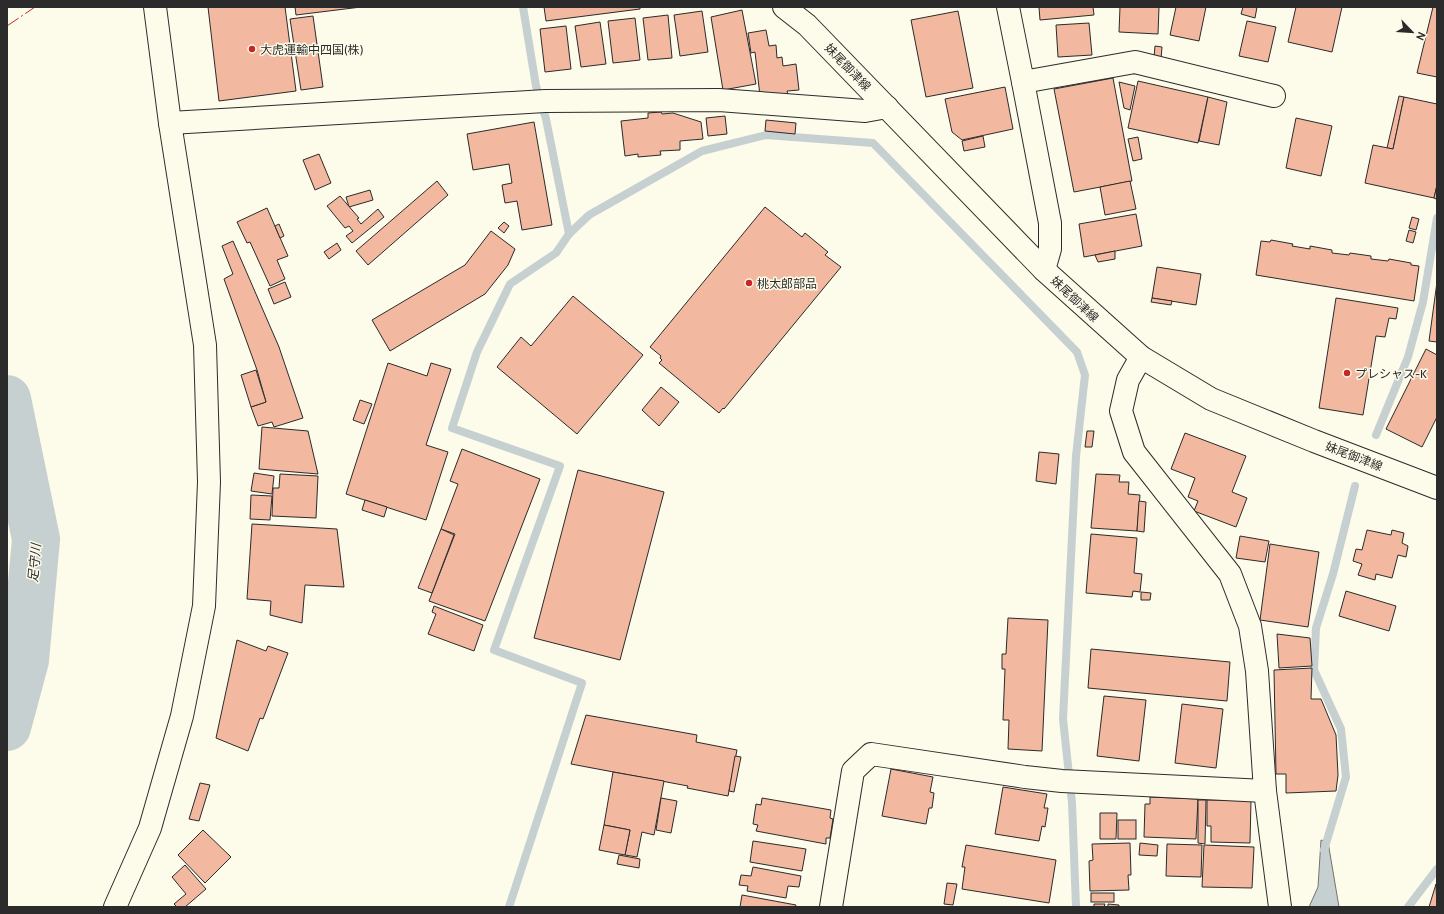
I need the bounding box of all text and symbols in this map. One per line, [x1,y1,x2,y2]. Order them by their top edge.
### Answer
north arrow [1392,12,1432,52]
text: N [1413,30,1429,43]
street label: 妹尾御津線 [822,40,874,94]
place label: 大虎運輸中四国(株) [260,42,364,57]
marker: 大虎運輸中四国(株) [247,44,257,54]
street label: 妹尾御津線 [1048,273,1102,325]
place label: 桃太郎部品 [757,276,817,291]
marker: 桃太郎部品 [744,278,754,288]
place label: プレシャス-K [1355,366,1427,381]
marker: プレシャス-K [1342,368,1352,378]
street label: 妹尾御津線 [1323,438,1385,474]
water label: 足守川 [24,541,44,583]

